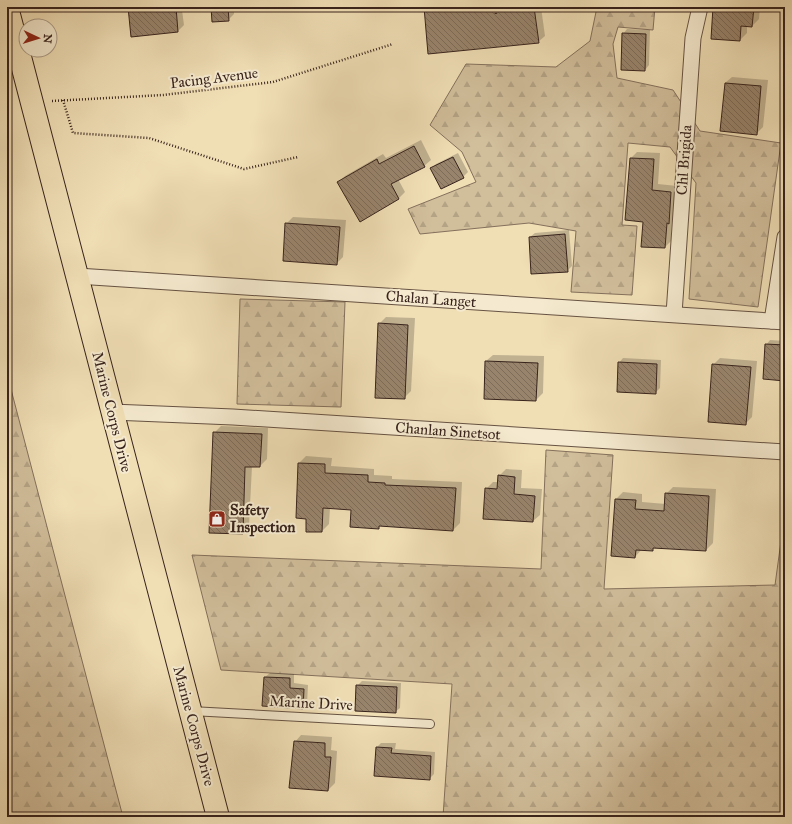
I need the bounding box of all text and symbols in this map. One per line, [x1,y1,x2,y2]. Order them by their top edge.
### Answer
north arrow [18,18,58,58]
text: N [41,34,54,44]
street label: Pacing Avenue [169,64,259,92]
street label: Chl Brigida [673,124,695,196]
street label: Chalan Langet [385,287,478,311]
street label: Marine Corps Drive [88,350,136,474]
street label: Chanlan Sinetsot [395,418,502,444]
place label: Safety Inspection [230,501,296,537]
shop icon: Safety Inspection [207,509,227,529]
street label: Marine Corps Drive [169,664,219,788]
street label: Marine Drive [269,692,353,714]

